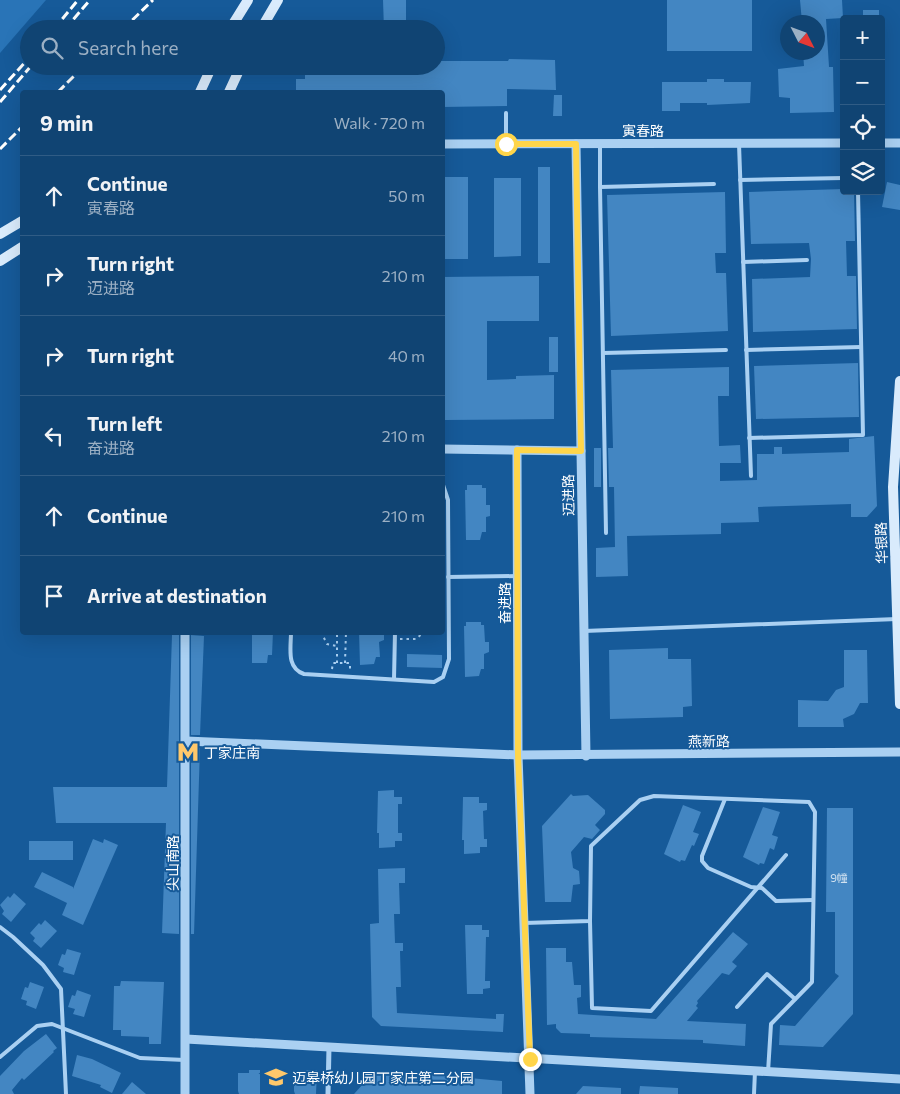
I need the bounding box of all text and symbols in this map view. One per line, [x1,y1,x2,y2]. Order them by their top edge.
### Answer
north arrow [780,15,825,60]
map controls [840,15,885,195]
button: + [840,15,885,60]
search box [20,20,445,75]
icon: search [38,34,66,62]
text: Search here [78,36,178,59]
button: − [840,60,885,105]
button: locate [840,105,885,150]
text: 9 min [40,110,93,135]
text: Walk · 720 m [334,113,425,132]
street label: 寅春路 [622,122,664,139]
route start [495,133,518,156]
button: layers [840,150,885,195]
text: Continue [87,172,167,195]
icon: ahead [40,182,68,210]
text: 50 m [388,186,425,205]
text: 寅春路 [87,198,135,217]
text: Turn right [87,252,174,275]
icon: right [40,262,68,290]
text: 210 m [382,266,425,285]
text: 迈进路 [87,278,135,297]
icon: right [40,342,68,370]
text: Turn right [87,344,174,367]
text: 40 m [388,346,425,365]
text: Turn left [87,412,162,435]
icon: left [40,422,68,450]
text: 210 m [382,426,425,445]
text: 奋进路 [87,438,135,457]
street label: 迈进路 [559,474,577,516]
icon: ahead [40,502,68,530]
text: Continue [87,504,167,527]
text: 210 m [382,506,425,525]
street label: 华银路 [872,522,890,564]
icon: arrive [40,582,68,610]
street label: 奋进路 [496,582,513,624]
text: Arrive at destination [87,584,267,607]
street label: 燕新路 [688,732,730,750]
metro station icon: 丁家庄南 [175,739,201,765]
place label: 丁家庄南 [204,744,260,761]
street label: 尖山南路 [164,835,181,891]
house number: 9幢 [830,871,848,884]
route end [519,1048,542,1071]
school or university icon: 迈皋桥幼儿园丁家庄第二分园 [263,1064,289,1090]
place label: 迈皋桥幼儿园丁家庄第二分园 [292,1069,474,1086]

